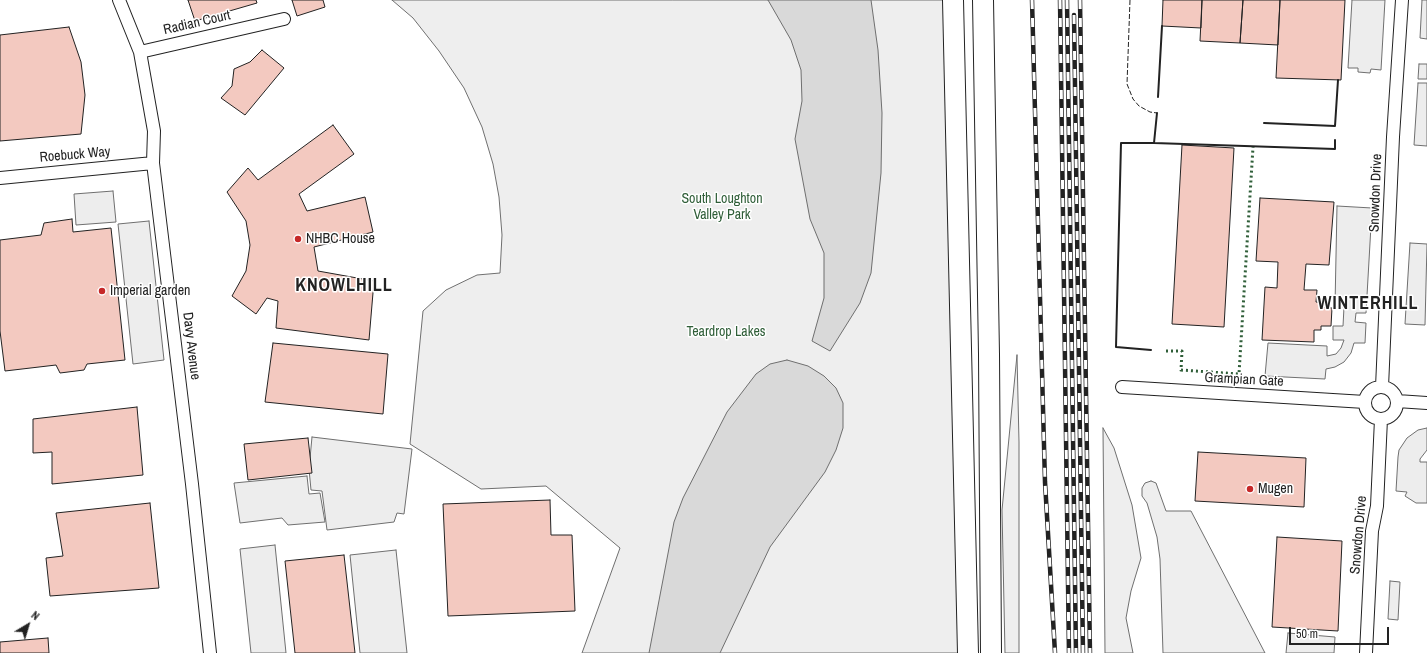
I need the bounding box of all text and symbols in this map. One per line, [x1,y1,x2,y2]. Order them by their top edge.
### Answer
street label: Radian Court [162,7,232,39]
street label: Roebuck Way [39,144,111,166]
street label: Snowdon Drive [1366,153,1386,233]
park label: South Loughton Valley Park [681,191,763,224]
place label: NHBC House [306,231,375,247]
marker: NHBC House [293,234,303,244]
district label: KNOWLHILL [295,275,393,297]
place label: Imperial garden [110,283,190,299]
marker: Imperial garden [97,286,107,296]
district label: WINTERHILL [1317,293,1419,315]
street label: Davy Avenue [179,311,203,381]
park label: Teardrop Lakes [686,324,766,340]
street label: Grampian Gate [1204,370,1284,390]
place label: Mugen [1258,481,1293,497]
marker: Mugen [1245,484,1255,494]
street label: Snowdon Drive [1347,495,1371,575]
north arrow [8,605,48,645]
text: N [29,608,42,623]
scale bar [1291,619,1391,645]
text: 50 m [1296,626,1318,642]

